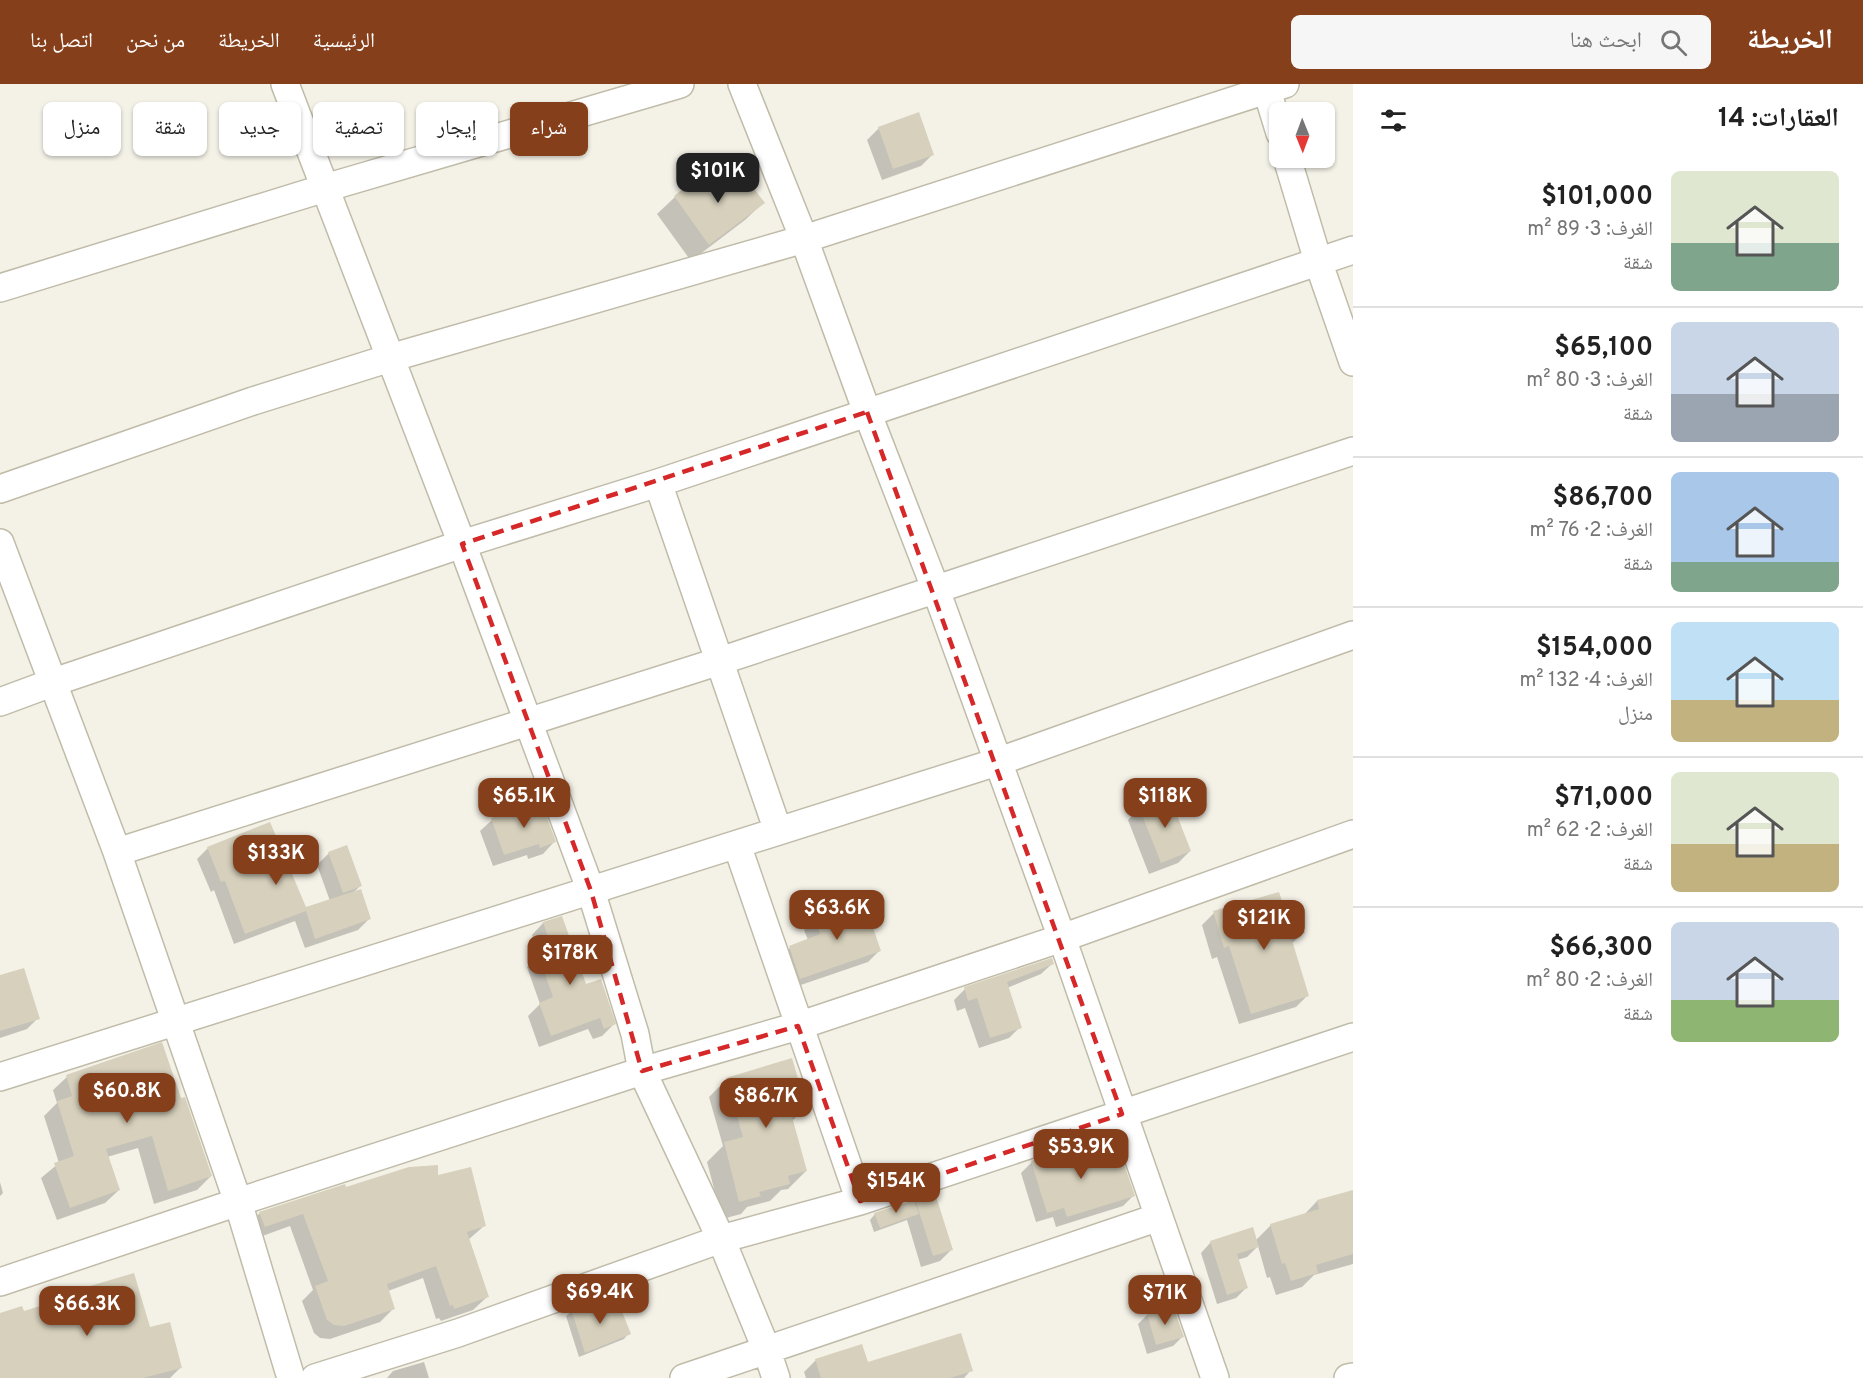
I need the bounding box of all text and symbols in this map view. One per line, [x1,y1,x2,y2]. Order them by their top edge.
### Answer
search box [1291,15,1711,69]
text: الخريطة [1747,23,1833,59]
icon: search [1657,26,1690,59]
text: اتصل بنا [30,28,93,55]
text: من نحن [126,28,185,55]
text: الخريطة [218,28,280,55]
text: الرئيسية [313,28,375,55]
text: ابحث هنا [1570,28,1642,55]
chip: منزل [43,102,121,156]
chip: شقة [133,102,207,156]
chip: جديد [219,102,301,156]
chip: تصفية [313,102,404,156]
chip: إيجار [416,102,498,156]
chip: شراء [510,102,588,156]
north arrow [1269,102,1335,168]
map controls [1269,102,1335,168]
text: العقارات: 14 [1718,103,1839,136]
icon: filters [1377,104,1410,137]
pin: $101K [676,153,760,204]
text: $101K [690,159,746,185]
text: $101,000 [1541,181,1653,214]
icon: home [1719,195,1791,267]
text: الغرف: 3 · 89 m² [1527,217,1653,243]
text: شقة [1623,251,1653,277]
text: $65,100 [1554,332,1653,365]
icon: home [1719,346,1791,418]
text: الغرف: 3 · 80 m² [1526,368,1653,394]
text: شقة [1623,402,1653,428]
text: $86,700 [1552,482,1653,515]
icon: home [1719,496,1791,568]
text: الغرف: 2 · 76 m² [1530,518,1653,544]
text: شقة [1623,552,1653,578]
text: $154,000 [1536,632,1653,665]
icon: home [1719,646,1791,718]
text: الغرف: 4 · 132 m² [1519,668,1653,694]
text: منزل [1618,702,1653,728]
pin: $65.1K [475,778,573,829]
pin: $118K [1123,778,1207,829]
text: $71,000 [1554,782,1653,815]
text: $65.1K [492,784,556,810]
text: $118K [1138,784,1192,810]
icon: home [1719,796,1791,868]
text: الغرف: 2 · 62 m² [1527,818,1653,844]
pin: $133K [234,835,318,886]
text: $133K [247,841,305,867]
text: شقة [1623,852,1653,878]
pin: $63.6K [788,890,886,941]
text: $63.6K [803,896,871,922]
pin: $121K [1222,900,1306,951]
text: $121K [1237,906,1291,932]
text: $66,300 [1549,932,1653,965]
pin: $178K [528,935,612,986]
text: $178K [542,941,598,967]
icon: home [1719,946,1791,1018]
text: الغرف: 2 · 80 m² [1526,968,1653,994]
text: شقة [1623,1002,1653,1028]
pin: $60.8K [78,1073,176,1124]
pin: $86.7K [717,1078,815,1129]
text: $60.8K [92,1079,162,1105]
text: $86.7K [734,1084,798,1110]
pin: $53.9K [1032,1129,1130,1180]
text: $53.9K [1047,1135,1115,1161]
pin: $154K [854,1163,938,1214]
text: $154K [866,1169,926,1195]
pin: $69.4K [551,1274,649,1325]
pin: $71K [1129,1275,1201,1326]
text: $69.4K [566,1280,634,1306]
text: $71K [1142,1281,1188,1307]
pin: $66.3K [38,1286,136,1337]
text: $66.3K [53,1292,121,1318]

